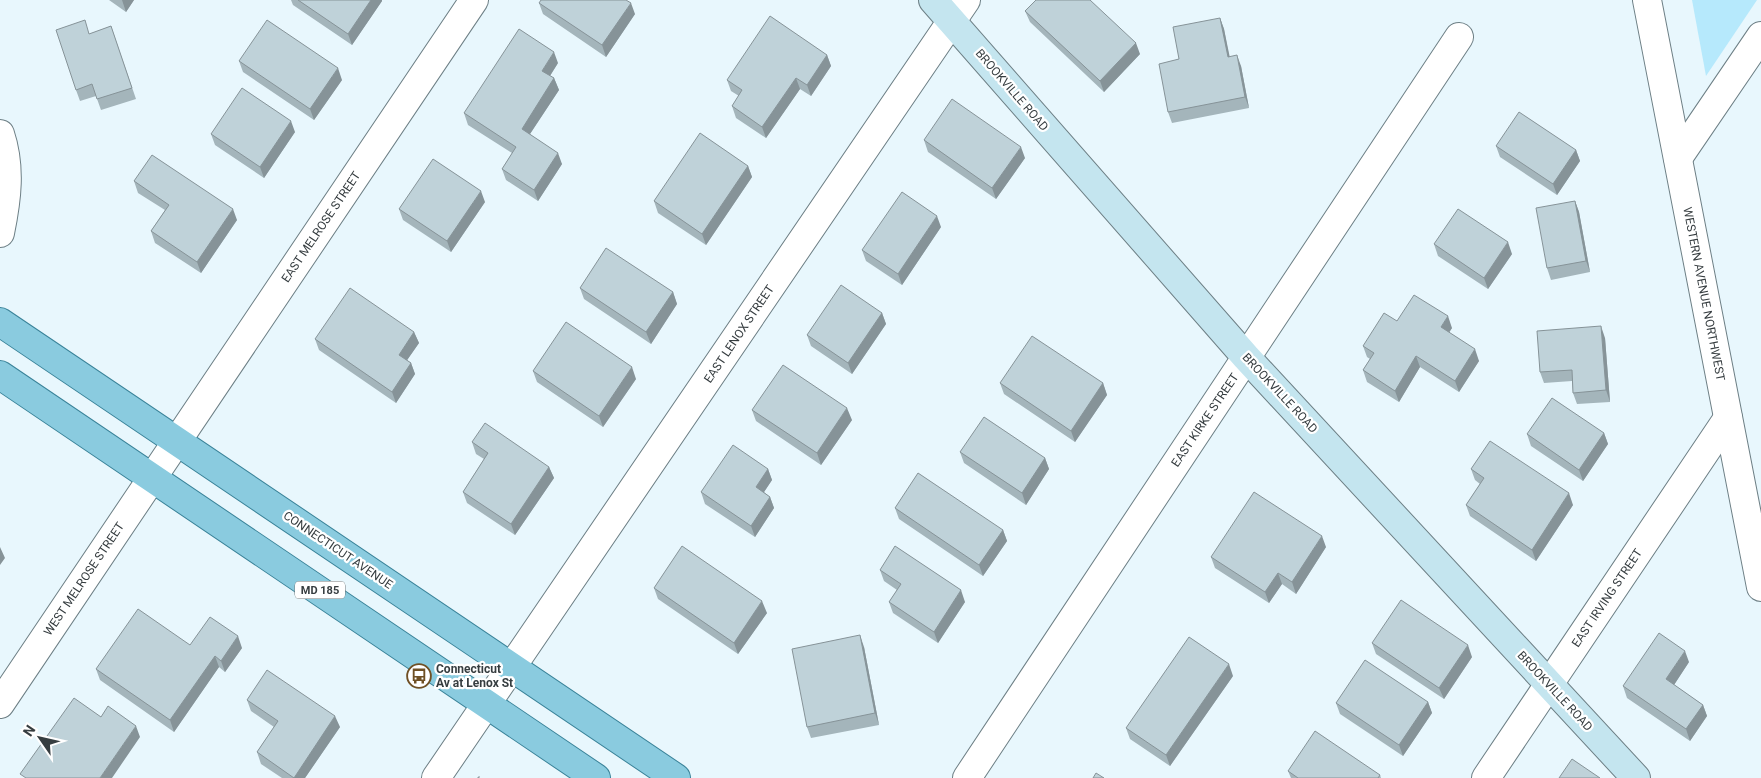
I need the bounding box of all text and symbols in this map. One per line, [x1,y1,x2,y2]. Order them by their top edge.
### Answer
street label: BROOKVILLE ROAD [973,46,1051,134]
street label: EAST MELROSE STREET [279,169,363,285]
street label: WESTERN AVENUE NORTHWEST [1680,206,1728,382]
street label: EAST LENOX STREET [701,283,777,385]
street label: BROOKVILLE ROAD [1239,350,1321,436]
street label: EAST KIRKE STREET [1168,371,1242,469]
street label: CONNECTICUT AVENUE [281,508,395,592]
street label: WEST MELROSE STREET [41,520,127,638]
street label: EAST IRVING STREET [1569,546,1645,650]
road number: MD 185 [295,582,345,598]
street label: BROOKVILLE ROAD [1514,648,1596,734]
place label: Connecticut Av at Lenox St [436,662,513,690]
bus stop icon: Connecticut Av at Lenox St [406,663,432,689]
north arrow [15,713,65,763]
text: N [20,722,39,739]

